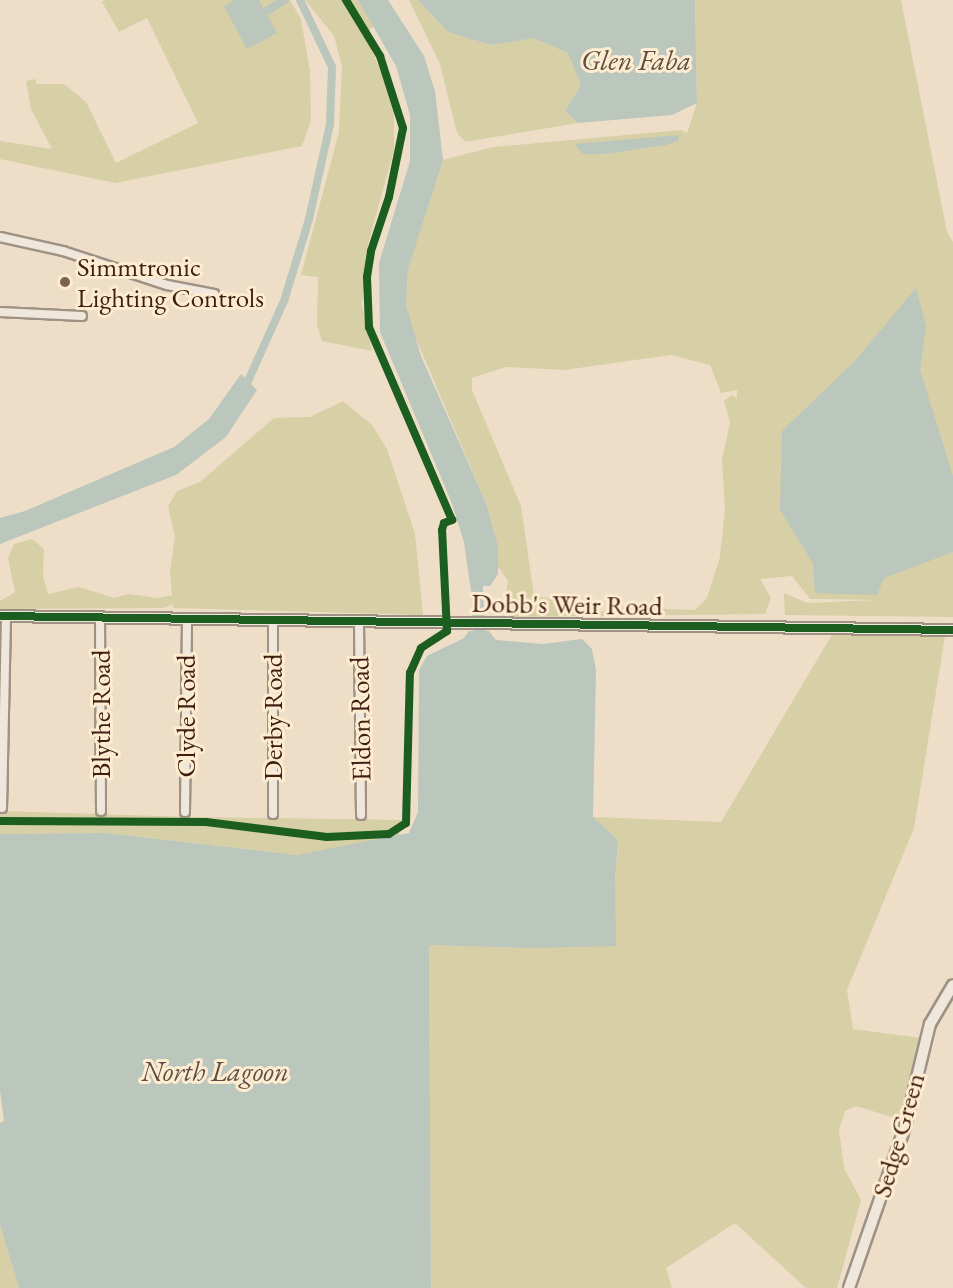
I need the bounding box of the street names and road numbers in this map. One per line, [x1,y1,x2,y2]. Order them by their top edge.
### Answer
street label: Dobb's Weir Road [471,586,663,622]
street label: Blythe Road [85,650,117,778]
street label: Derby Road [257,654,289,780]
street label: Clyde Road [170,655,202,777]
street label: Eldon Road [343,656,377,782]
street label: Sedge Green [865,1069,931,1201]

